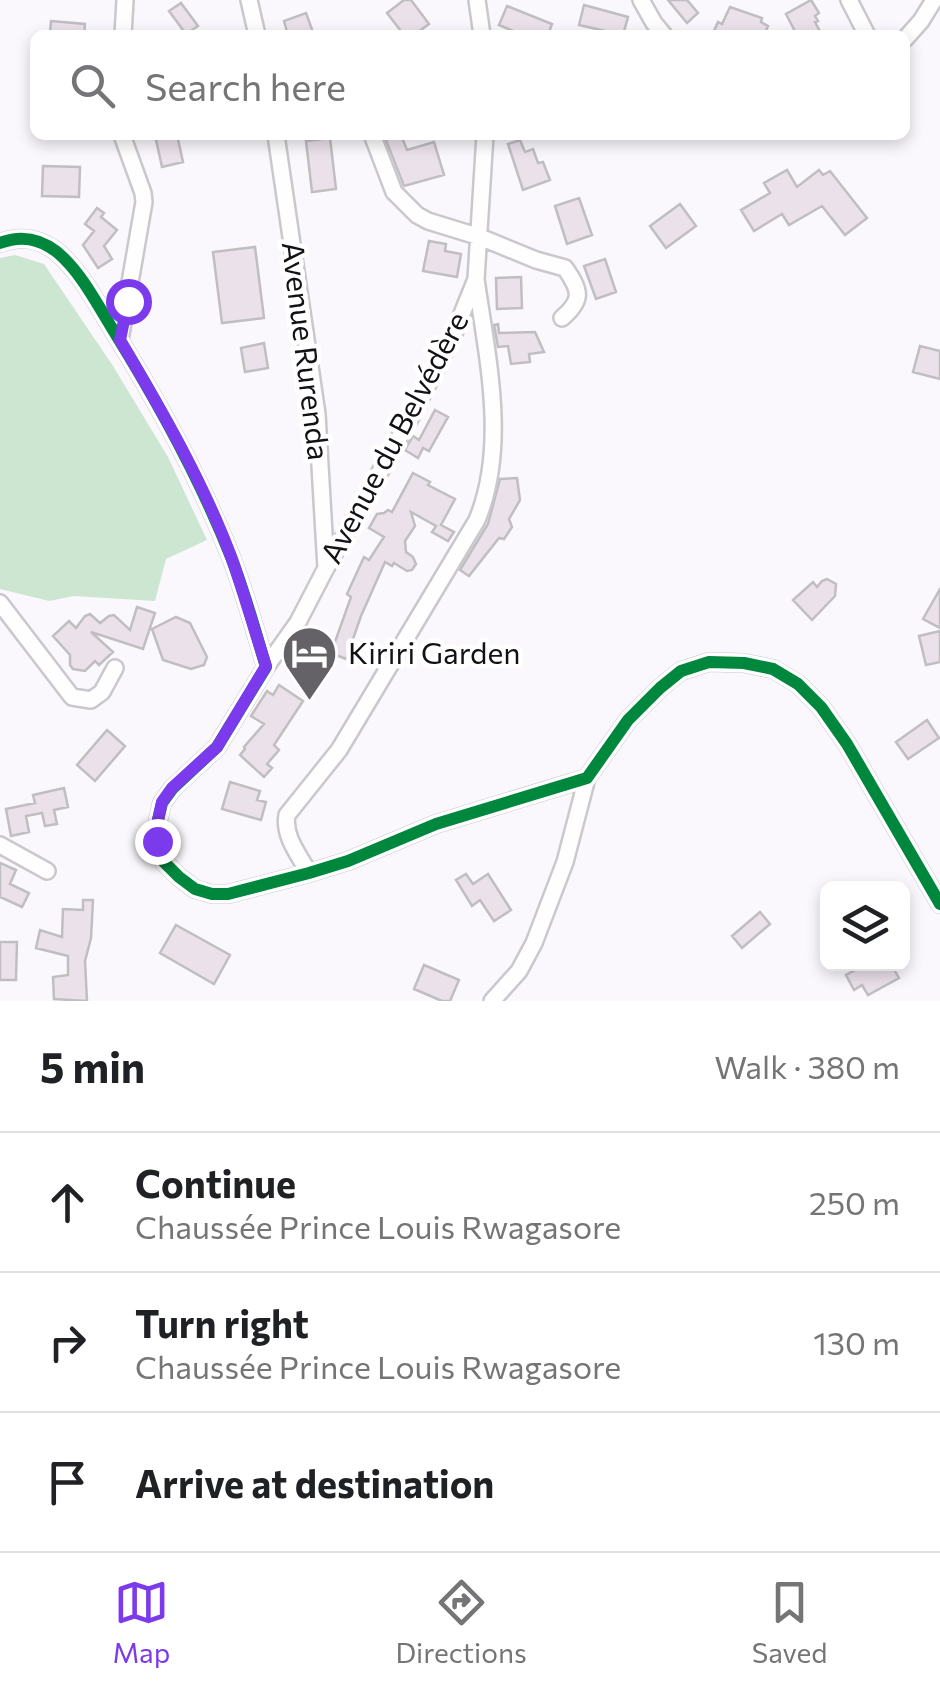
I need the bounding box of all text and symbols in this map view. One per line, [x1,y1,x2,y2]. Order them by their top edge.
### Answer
search box [30,30,910,140]
icon: search [65,58,120,113]
text: Search here [145,62,346,109]
street label: Avenue Rurenda [276,239,339,462]
route start [106,279,152,325]
street label: Avenue du Belvédère [311,305,475,569]
hotel icon: Kiriri Garden [279,624,339,703]
place label: Kiriri Garden [348,633,520,670]
route end [135,819,181,865]
map controls [820,881,910,971]
button: layers [820,881,910,971]
text: 5 min [40,1040,145,1092]
text: Walk · 380 m [714,1046,900,1086]
text: Continue [135,1159,296,1206]
icon: ahead [40,1175,95,1230]
text: 250 m [809,1182,900,1222]
text: Chaussée Prince Louis Rwagasore [135,1206,621,1246]
text: Turn right [135,1299,309,1346]
icon: right [40,1315,95,1370]
text: 130 m [813,1322,900,1362]
text: Chaussée Prince Louis Rwagasore [135,1346,621,1386]
icon: arrive [40,1455,95,1510]
text: Arrive at destination [135,1459,494,1506]
tab: Map [113,1575,170,1669]
tab: Directions [395,1575,527,1669]
tab: Saved [752,1575,827,1669]

